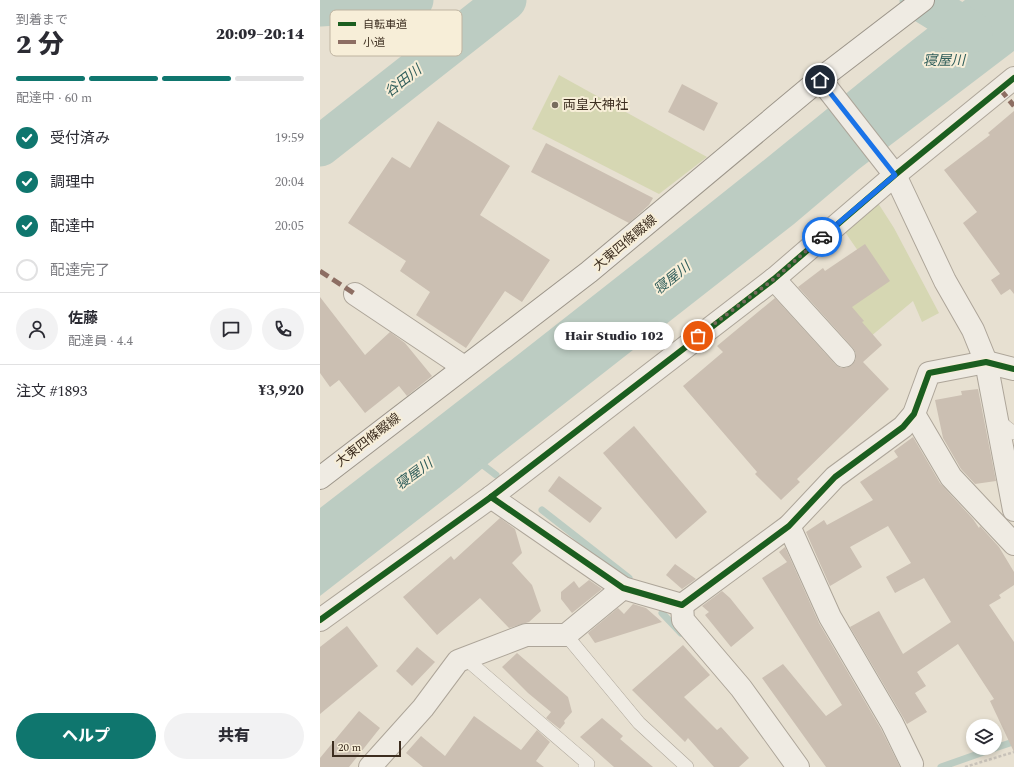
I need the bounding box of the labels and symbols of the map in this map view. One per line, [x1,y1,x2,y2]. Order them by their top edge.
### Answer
legend [330,10,462,56]
text: 自転車道 [363,16,407,33]
text: 小道 [363,34,385,51]
water label: 寝屋川 [923,50,967,71]
water label: 谷田川 [380,59,428,102]
pin [803,63,837,97]
place label: 両皇大神社 [563,95,628,115]
marker: 両皇大神社 [550,100,560,110]
street label: 大東四條畷線 [589,210,661,276]
courier [802,217,842,257]
water label: 寝屋川 [649,255,696,299]
pin [681,319,715,353]
callout: Hair Studio 102 [554,322,674,350]
street label: 大東四條畷線 [331,408,405,472]
water label: 寝屋川 [391,452,439,495]
scale bar [332,739,401,758]

